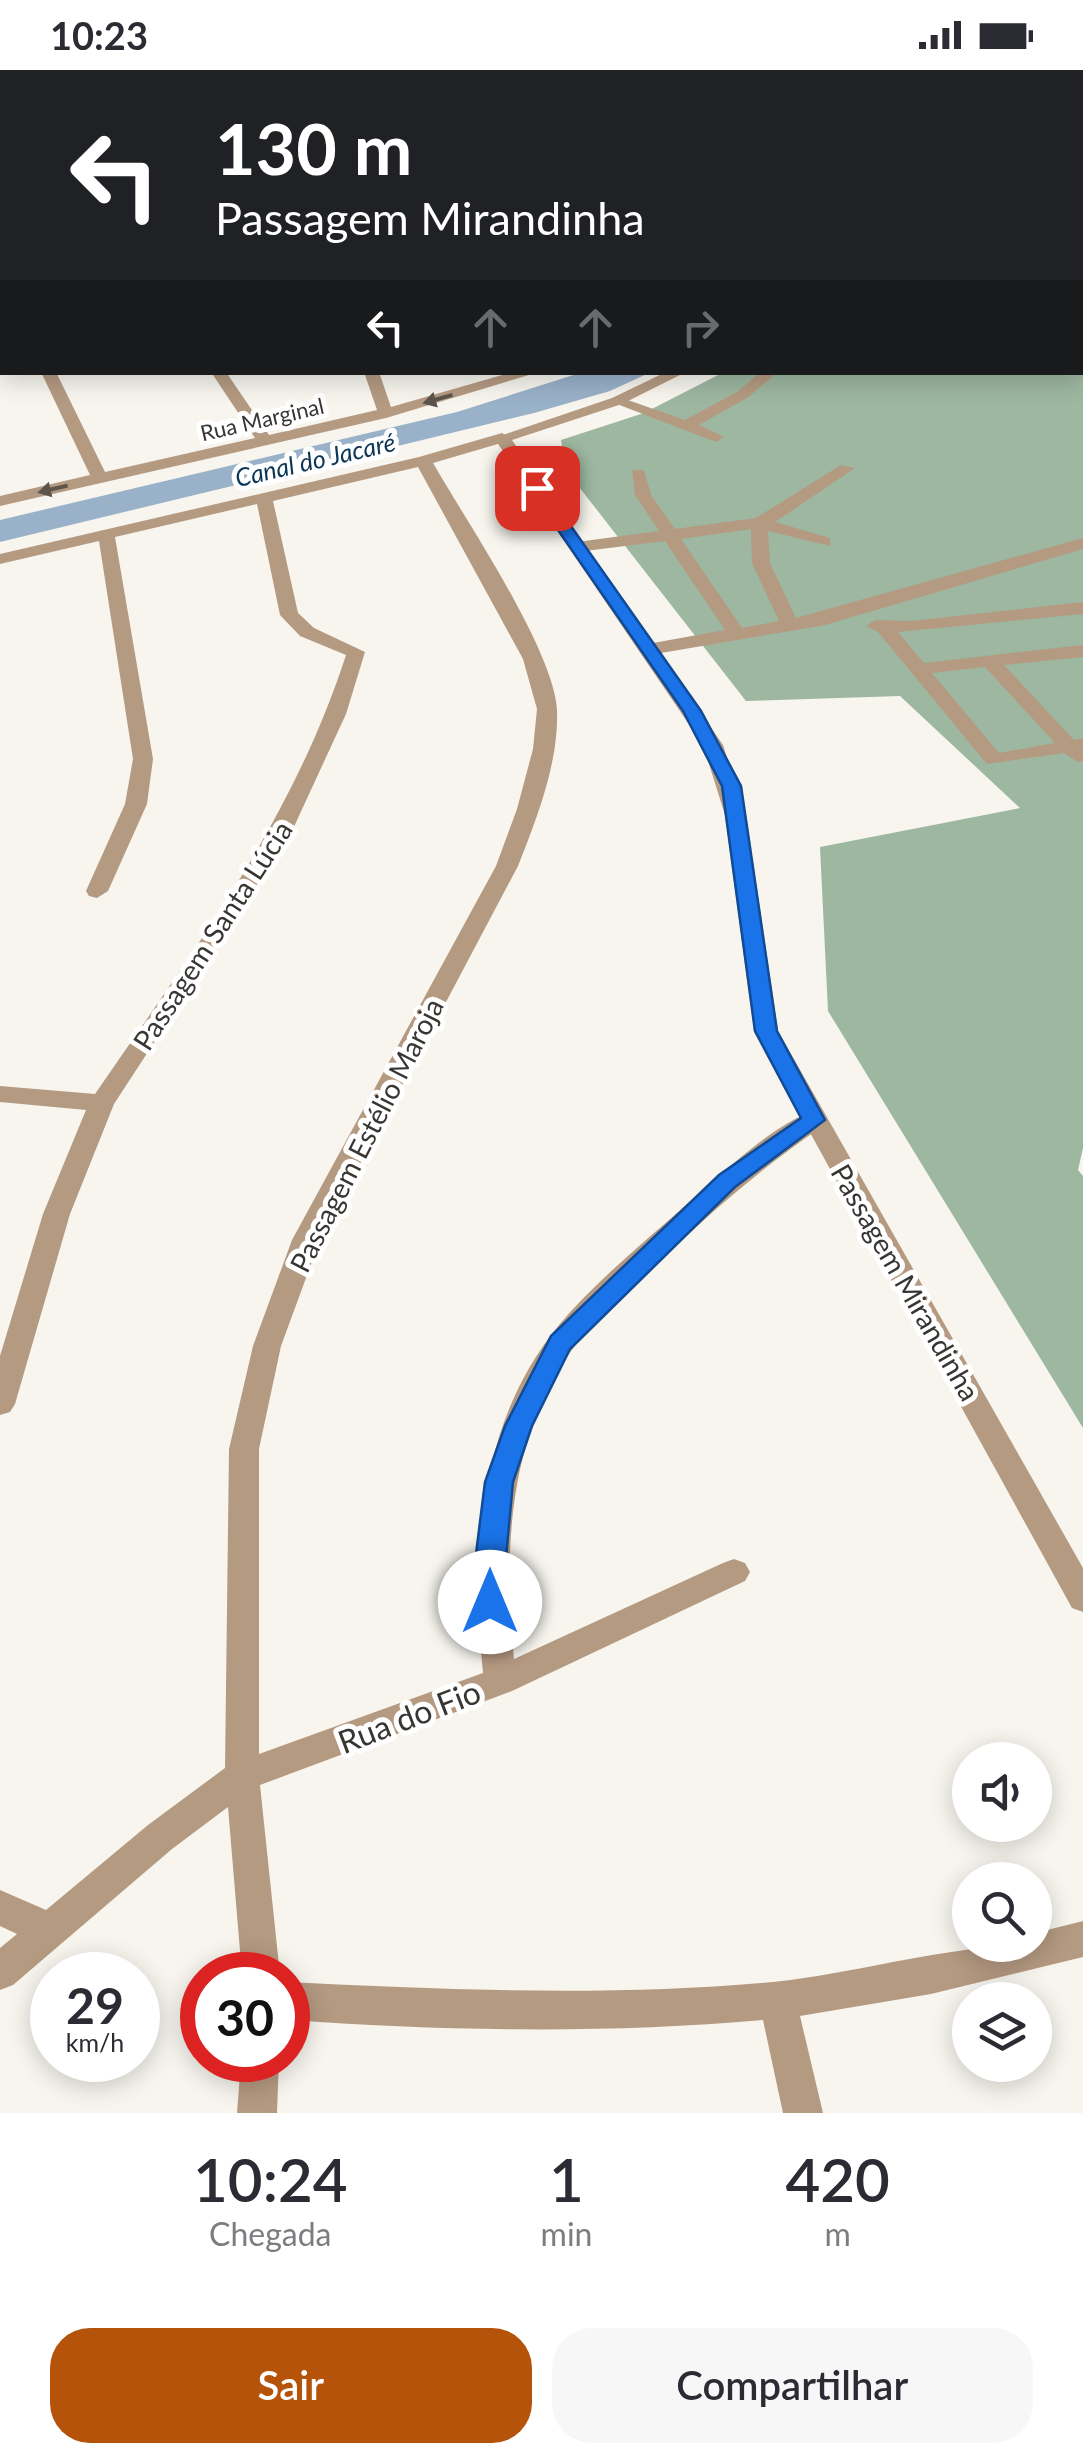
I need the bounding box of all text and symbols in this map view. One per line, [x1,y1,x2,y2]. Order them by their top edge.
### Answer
text: 10:23 [50,12,148,58]
text: 130 m [215,106,412,190]
icon: left [50,110,180,240]
text: Passagem Mirandinha [215,191,645,245]
icon: left [358,300,413,355]
icon: ahead [463,300,518,355]
icon: ahead [568,300,623,355]
icon: right [673,300,728,355]
one-way arrow [422,391,453,407]
street label: Rua Marginal [198,392,326,446]
water label: Canal do Jacaré [232,426,398,492]
pin [495,446,580,531]
icon: arrive [510,461,565,516]
one-way arrow [37,482,68,498]
street label: Passagem Santa Lúcia [125,814,299,1056]
street label: Passagem Estélio Maroja [282,992,450,1278]
street label: Passagem Mirandinha [824,1158,988,1406]
position arrow [438,1550,542,1654]
street label: Rua do Fio [332,1671,486,1761]
map controls [952,1742,1052,2082]
button: sound [952,1742,1052,1842]
button: search [952,1862,1052,1962]
speed limit sign: 30 [180,1952,310,2082]
text: 29 [66,1975,124,2035]
button: layers [952,1982,1052,2082]
text: km/h [66,2027,124,2057]
text: 10:24 [193,2143,348,2215]
text: 1 [549,2143,584,2215]
text: 420 [786,2143,890,2215]
text: Chegada [209,2214,332,2253]
text: min [541,2214,592,2253]
text: m [825,2214,851,2253]
button: Sair [50,2328,532,2443]
button: Compartilhar [552,2328,1033,2443]

